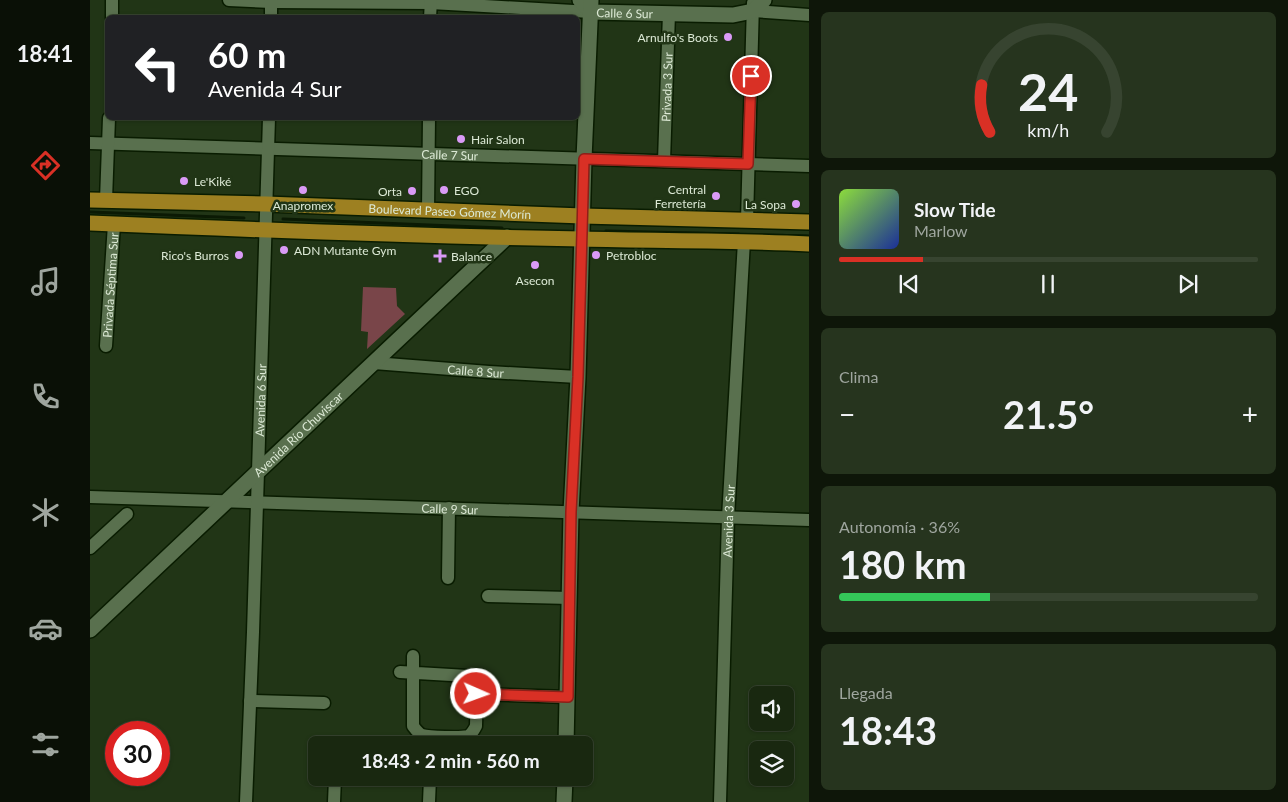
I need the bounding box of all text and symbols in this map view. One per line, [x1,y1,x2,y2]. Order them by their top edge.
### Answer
street label: Calle 6 Sur [596,5,654,21]
place label: Arnulfo's Boots [637,30,718,45]
marker: Arnulfo's Boots [722,31,734,43]
text: 60 m [208,33,286,75]
icon: left [125,35,190,100]
text: 18:41 [17,40,73,67]
street label: Privada 3 Sur [658,51,675,122]
pin [730,55,772,97]
text: 24 [1018,60,1079,122]
icon: arrive [737,62,765,90]
text: Avenida 4 Sur [208,75,342,102]
text: km/h [1028,119,1069,141]
place label: Hair Salon [471,132,525,147]
marker: Hair Salon [455,133,467,145]
street label: Calle 7 Sur [421,146,479,163]
icon: directions [28,148,63,183]
place label: Le'Kiké [194,174,231,189]
marker: Le'Kiké [178,175,190,187]
place label: Central Ferretería [655,182,706,211]
place label: EGO [454,183,480,198]
marker: Anapromex [297,184,309,196]
place label: Orta [378,184,402,199]
marker: EGO [438,184,450,196]
marker: Orta [406,185,418,197]
marker: Central Ferretería [710,190,722,202]
place label: La Sopa [745,197,786,212]
place label: Anapromex [273,198,333,213]
marker: La Sopa [790,198,802,210]
text: Slow Tide [914,198,996,221]
street label: Boulevard Paseo Gómez Morín [368,200,531,222]
text: Marlow [914,221,968,240]
street label: Privada Séptima Sur [99,231,121,338]
place label: ADN Mutante Gym [294,243,396,258]
marker: ADN Mutante Gym [278,244,290,256]
place label: Rico's Burros [161,248,229,263]
place label: Petrobloc [606,248,657,263]
marker: Rico's Burros [233,249,245,261]
marker: Balance [433,249,447,263]
place label: Balance [451,249,492,264]
marker: Petrobloc [590,249,602,261]
marker: Asecon [529,259,541,271]
icon: music [28,264,63,299]
icon: previous [895,270,923,298]
icon: pause [1034,270,1062,298]
icon: next [1174,270,1202,298]
place label: Asecon [516,273,554,288]
street label: Calle 8 Sur [447,361,505,380]
street label: Avenida 6 Sur [252,363,269,437]
text: Clima [839,367,878,386]
icon: phone [28,379,63,414]
street label: Avenida Río Chuviscar [250,388,346,480]
text: 21.5° [1003,391,1094,437]
text: − [839,397,855,431]
text: + [1242,397,1258,431]
street label: Avenida 3 Sur [719,484,737,558]
icon: climate [28,495,63,530]
street label: Calle 9 Sur [421,500,479,517]
text: Autonomía · 36% [839,517,960,536]
text: 180 km [839,541,967,587]
icon: car [28,611,63,646]
position arrow [449,667,501,719]
text: Llegada [839,683,893,702]
map controls [749,686,794,786]
button: sound [749,686,794,731]
text: 18:43 [839,707,937,753]
speed limit sign: 30 [105,721,170,786]
icon: filters [28,727,63,762]
button: layers [749,741,794,786]
text: 18:43 · 2 min · 560 m [361,749,540,772]

